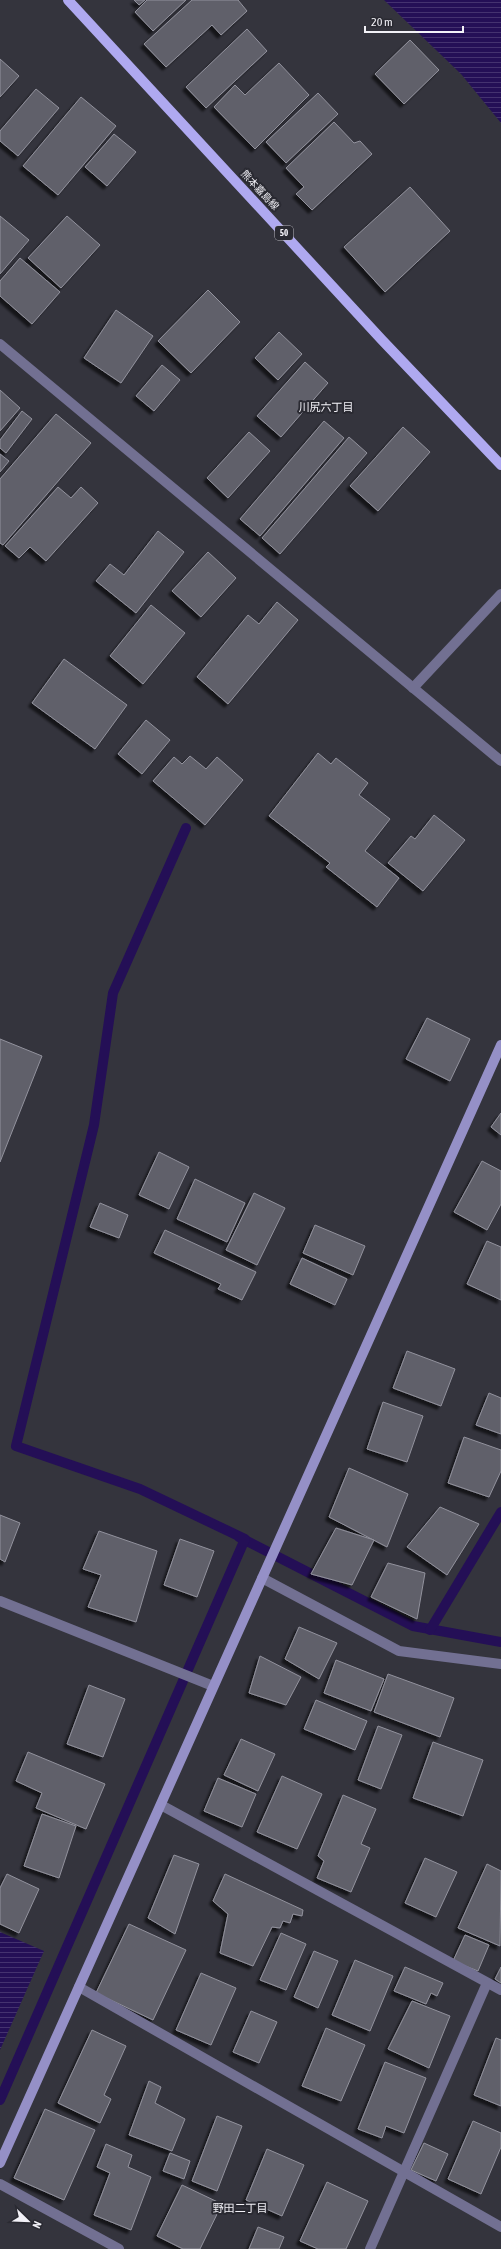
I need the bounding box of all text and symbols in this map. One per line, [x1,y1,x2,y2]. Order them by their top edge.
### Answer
scale bar [365,8,463,34]
text: 20 m [371,15,393,29]
street label: 熊本嘉島線 [239,168,281,212]
road number: 50 [275,226,293,240]
district label: 川尻六丁目 [299,401,354,413]
north arrow [8,2201,48,2241]
district label: 野田二丁目 [213,2202,268,2214]
text: N [30,2220,44,2230]

